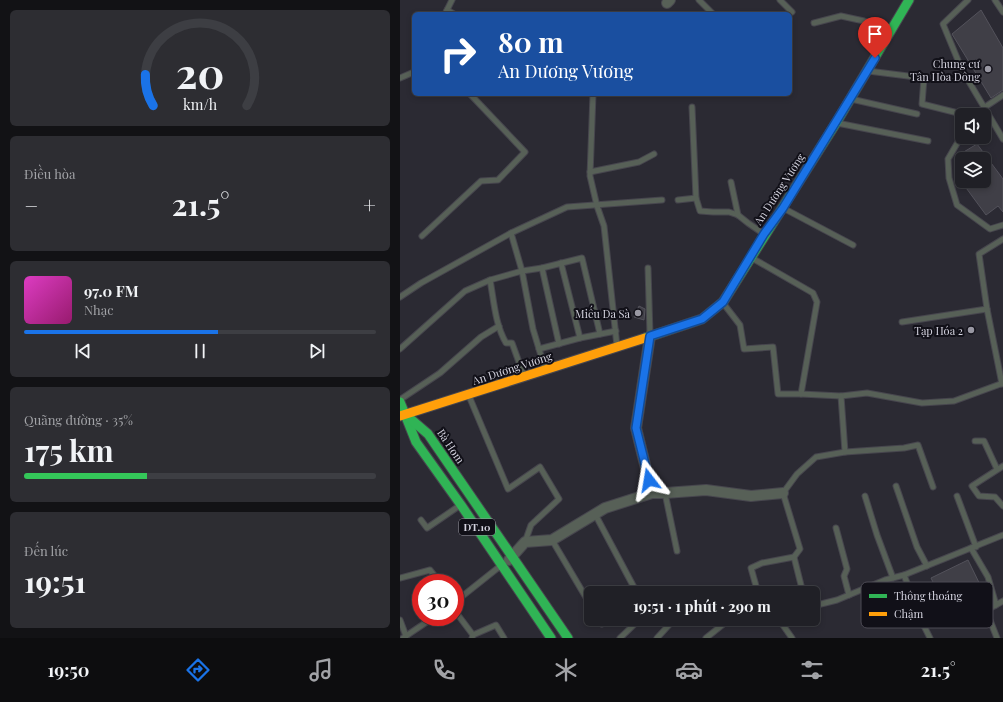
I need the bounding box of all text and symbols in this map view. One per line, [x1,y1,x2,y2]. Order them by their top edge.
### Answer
pin [858,17,892,58]
text: 80 m [498,23,564,60]
icon: arrive [864,23,886,45]
icon: right [432,28,484,80]
text: 20 [176,44,224,99]
place label: Chung cư Tân Hòa Đông [910,56,981,84]
text: An Dương Vương [498,59,633,83]
marker: Chung cư Tân Hòa Đông [983,64,993,74]
text: km/h [183,94,218,113]
map controls [955,108,991,188]
button: sound [955,108,991,144]
street label: An Dương Vương [750,150,808,229]
button: layers [955,152,991,188]
text: Điều hòa [24,165,75,182]
text: 21.5° [172,184,230,224]
text: − [24,190,38,220]
text: + [363,190,376,220]
text: 97.0 FM [84,281,139,301]
text: Nhạc [84,301,113,318]
place label: Miếu Da Sà [575,305,631,321]
marker: Miếu Da Sà [633,308,643,318]
place label: Tạp Hóa 2 [914,323,963,338]
marker: Tạp Hóa 2 [966,325,976,335]
icon: previous [72,340,94,362]
icon: pause [189,340,211,362]
icon: next [306,340,328,362]
street label: An Dương Vương [469,348,554,388]
text: Quãng đường · 35% [24,411,133,428]
street label: Bà Hom [434,426,468,466]
text: 175 km [24,430,114,470]
position arrow [628,459,670,501]
road number: ĐT.10 [459,519,495,535]
text: Đến lúc [24,542,68,559]
text: 19:51 [24,561,86,601]
speed limit sign: 30 [412,574,464,626]
legend [861,582,993,628]
text: Thông thoáng [894,588,962,603]
text: 19:51 · 1 phút · 290 m [633,596,771,616]
text: Chậm [894,606,924,621]
icon: directions [184,656,212,684]
icon: music [307,656,335,684]
icon: phone [430,656,458,684]
icon: climate [552,656,580,684]
icon: car [675,656,703,684]
icon: filters [798,656,826,684]
text: 19:50 [47,658,89,682]
text: 21.5° [921,658,956,682]

